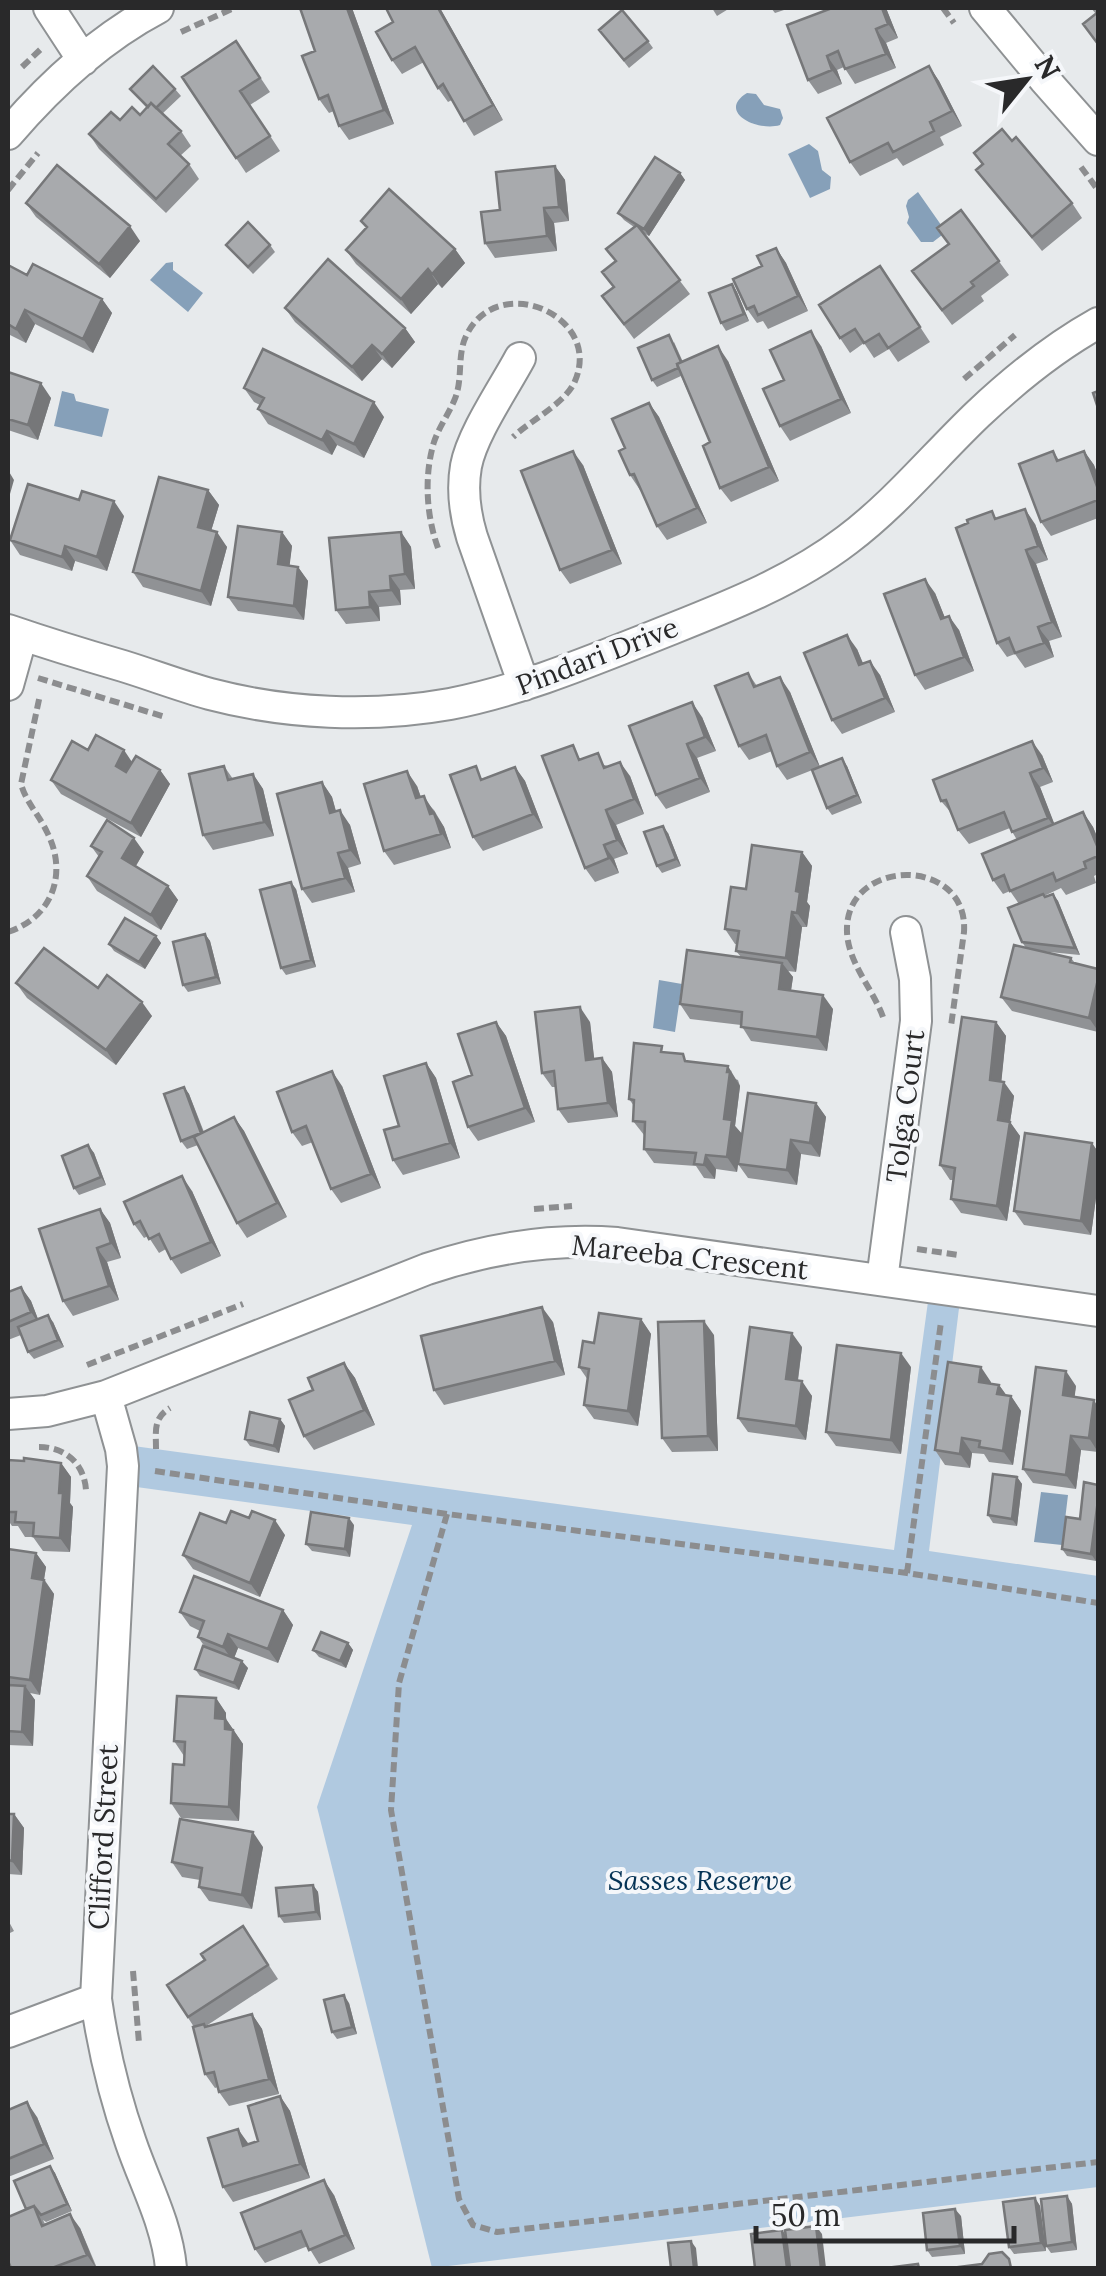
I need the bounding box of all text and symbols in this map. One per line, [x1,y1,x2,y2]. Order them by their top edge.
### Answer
north arrow [976,30,1076,130]
text: N [1027,49,1069,86]
street label: Pindari Drive [511,609,683,703]
street label: Tolga Court [878,1027,932,1184]
street label: Mareeba Crescent [570,1227,810,1287]
street label: Clifford Street [80,1743,126,1931]
park label: Sasses Reserve [608,1862,792,1898]
scale bar [756,2181,1014,2243]
text: 50 m [771,2196,841,2234]

